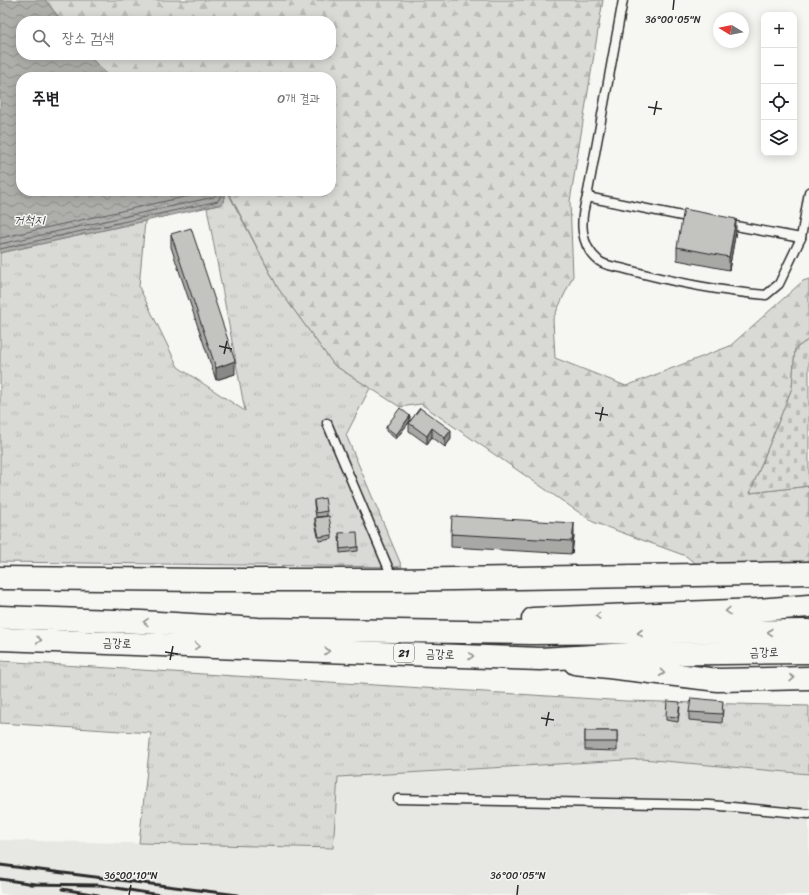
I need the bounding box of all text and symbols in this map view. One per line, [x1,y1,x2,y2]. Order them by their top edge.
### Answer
text: 36°00'05"N [645,11,701,29]
north arrow [713,12,749,48]
map controls [761,12,797,156]
button: + [761,12,797,48]
search box [16,16,336,60]
text: 장소 검색 [62,25,114,51]
icon: search [30,27,52,49]
button: − [761,48,797,84]
text: 주변 [32,83,59,113]
button: locate [761,84,797,120]
text: 0개 결과 [277,87,320,110]
button: layers [761,120,797,156]
water label: 거척지 [13,208,46,231]
one-way arrow [725,607,731,616]
one-way arrow [595,612,601,620]
one-way arrow [143,618,149,627]
one-way arrow [767,628,773,636]
one-way arrow [637,629,643,637]
street label: 금강로 [102,632,132,654]
one-way arrow [36,636,42,645]
street label: 금강로 [749,641,779,663]
one-way arrow [194,642,200,651]
street label: 금강로 [425,643,455,665]
road number: 21 [394,644,414,662]
one-way arrow [324,647,330,655]
one-way arrow [468,651,474,660]
one-way arrow [659,668,665,677]
one-way arrow [789,674,795,682]
text: 36°00'10"N [104,867,158,885]
text: 36°00'05"N [490,867,546,885]

